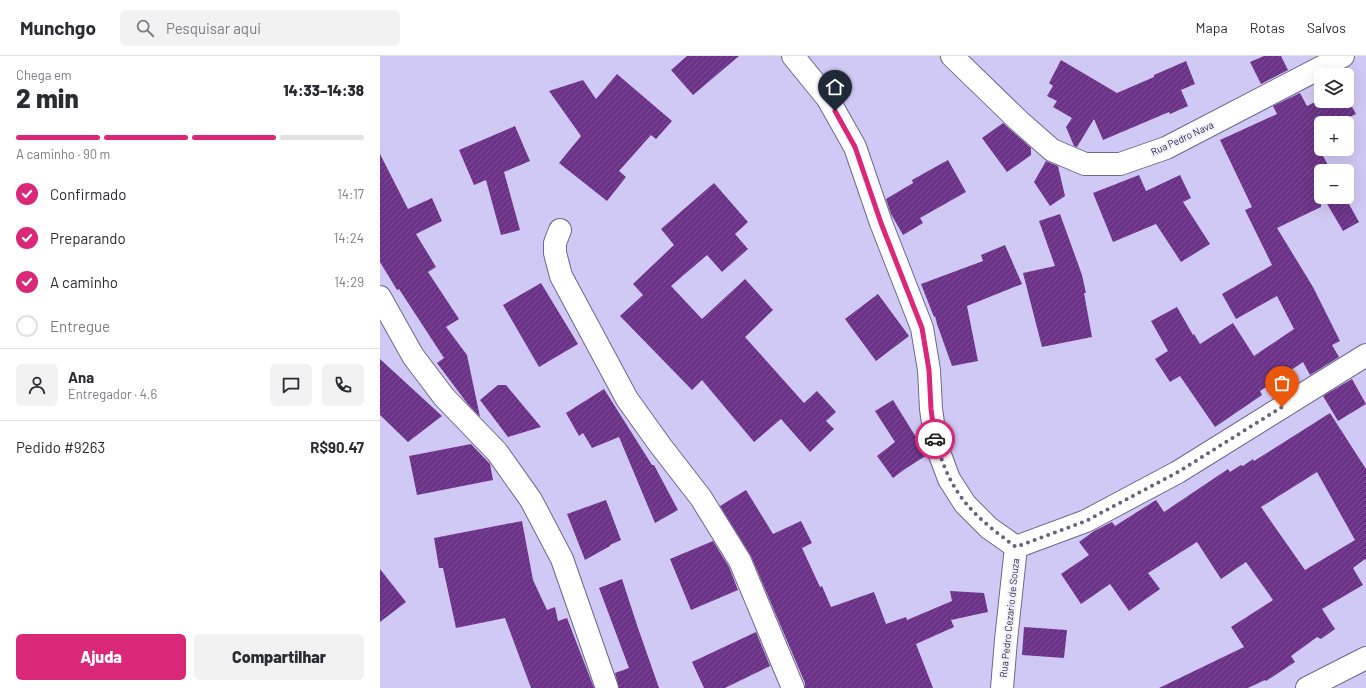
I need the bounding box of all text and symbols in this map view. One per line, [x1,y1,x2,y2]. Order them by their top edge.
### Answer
search box [120,10,400,46]
text: Munchgo [20,16,96,39]
icon: search [134,17,156,39]
text: Pesquisar aqui [166,19,261,37]
text: Mapa [1196,19,1228,36]
text: Rotas [1250,19,1285,36]
text: Salvos [1307,19,1346,36]
text: Chega em [16,67,72,83]
map controls [1314,68,1354,204]
button: layers [1314,68,1354,108]
pin [818,70,852,111]
icon: home [824,76,846,98]
text: 14:33–14:38 [283,81,364,99]
text: 2 min [16,82,79,113]
button: + [1314,116,1354,156]
street label: Rua Pedro Nava [1149,118,1215,158]
text: A caminho · 90 m [16,146,110,162]
button: − [1314,164,1354,204]
icon: check [16,183,38,205]
text: Confirmado [50,185,126,203]
text: 14:17 [337,186,364,202]
icon: check [16,227,38,249]
text: Preparando [50,229,126,247]
text: 14:24 [334,230,364,246]
icon: check [16,271,38,293]
text: A caminho [50,273,118,291]
text: 14:29 [334,274,364,290]
text: Entregue [50,317,110,335]
button: person [16,364,58,406]
button: chat [270,364,312,406]
button: phone [322,364,364,406]
pin [1265,366,1299,407]
text: Ana [68,368,94,386]
icon: bag [1271,372,1293,394]
text: Entregador · 4.6 [68,386,157,402]
courier [915,419,955,459]
icon: car [924,428,946,450]
text: Pedido #9263 [16,438,105,456]
text: R$90.47 [310,438,364,456]
street label: Rua Pedro Cezario de Souza [997,558,1021,678]
button: Ajuda [16,634,186,680]
button: Compartilhar [194,634,364,680]

